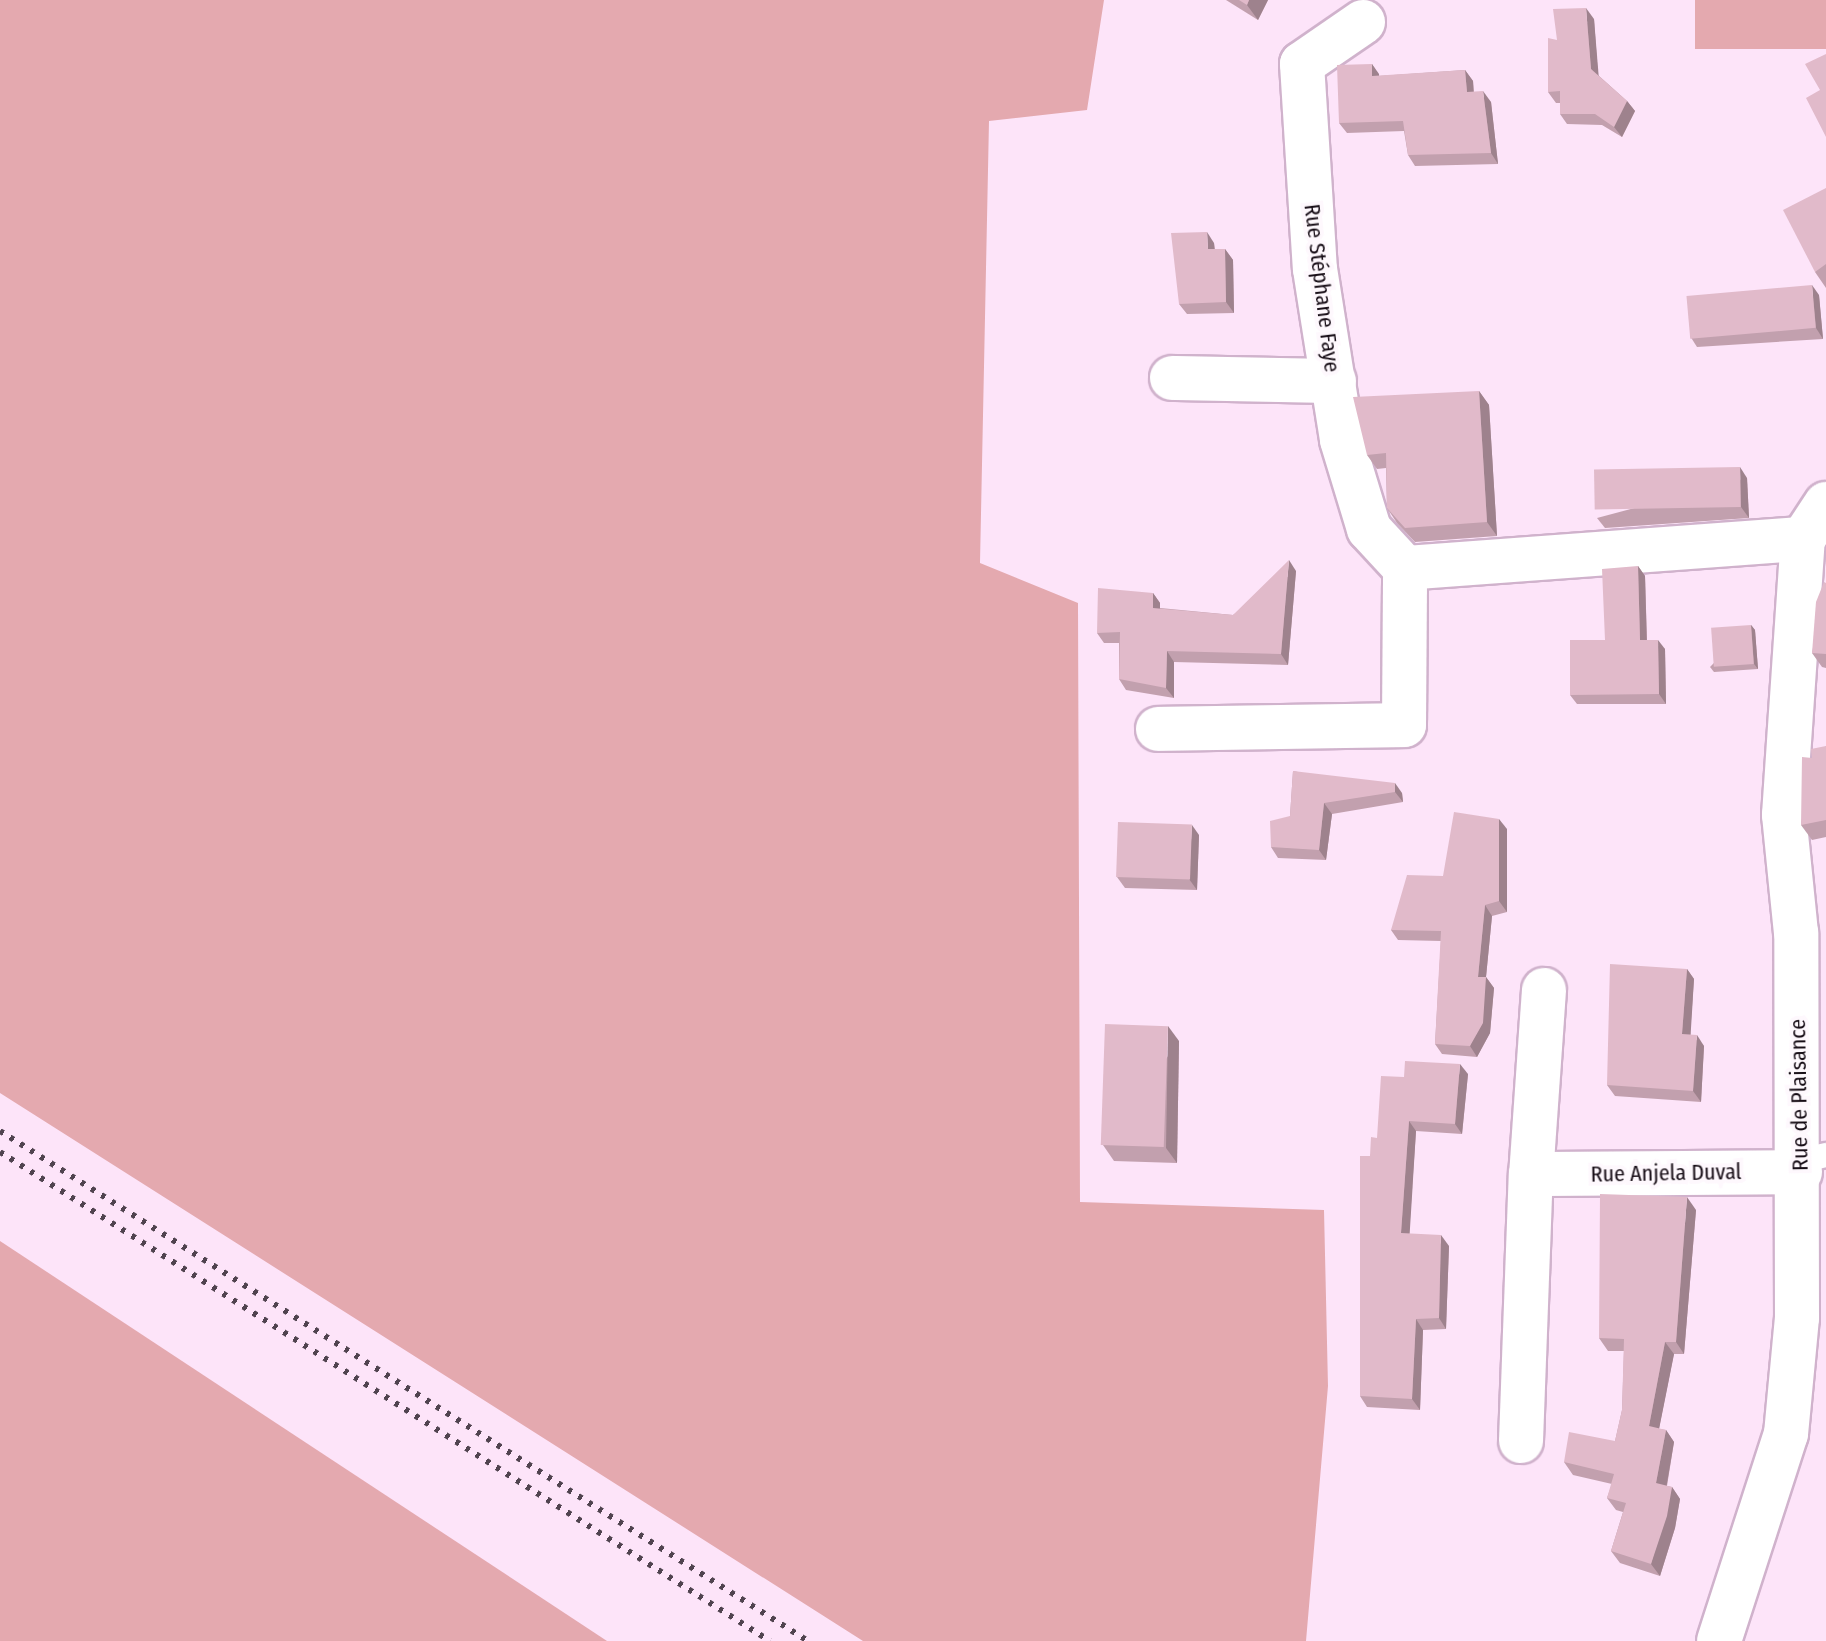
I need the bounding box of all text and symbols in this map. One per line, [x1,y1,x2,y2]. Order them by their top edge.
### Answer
street label: Rue Stéphane Faye [1299,202,1345,374]
street label: Rue de Plaisance [1784,1019,1814,1171]
street label: Rue Anjela Duval [1590,1158,1742,1188]

